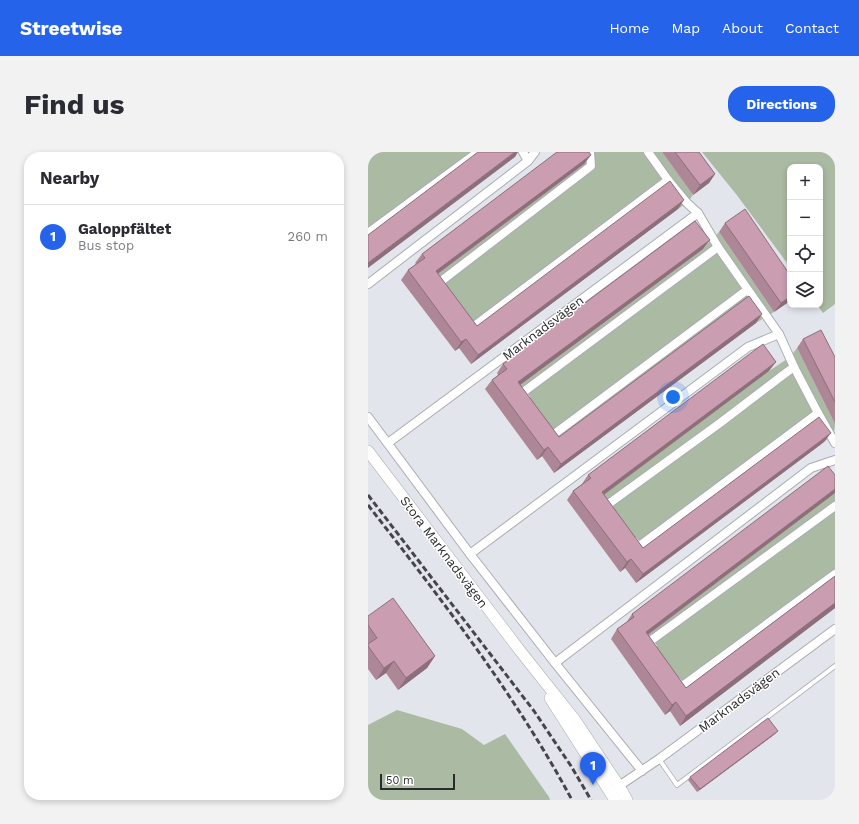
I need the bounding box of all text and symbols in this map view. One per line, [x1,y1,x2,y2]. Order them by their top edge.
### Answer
text: Streetwise [20,17,123,40]
text: Home [609,20,649,36]
text: Map [671,20,700,36]
text: About [722,20,763,36]
text: Contact [785,20,839,36]
button: Directions [728,86,835,122]
text: Find us [24,88,124,121]
map controls [787,164,823,308]
button: + [787,164,823,200]
text: Nearby [40,168,99,188]
button: − [787,200,823,236]
text: Galoppfältet [78,220,171,238]
text: 1 [50,229,56,244]
text: 260 m [288,229,328,244]
button: locate [787,236,823,272]
text: Bus stop [78,238,134,253]
button: layers [787,272,823,308]
street label: Marknadsvägen [499,293,587,363]
your location [663,387,683,407]
street label: Stora Marknadsvägen [397,493,491,611]
street label: Marknadsvägen [695,665,783,735]
pin: 1 [580,752,606,785]
scale bar [380,772,455,791]
text: 50 m [386,774,413,787]

